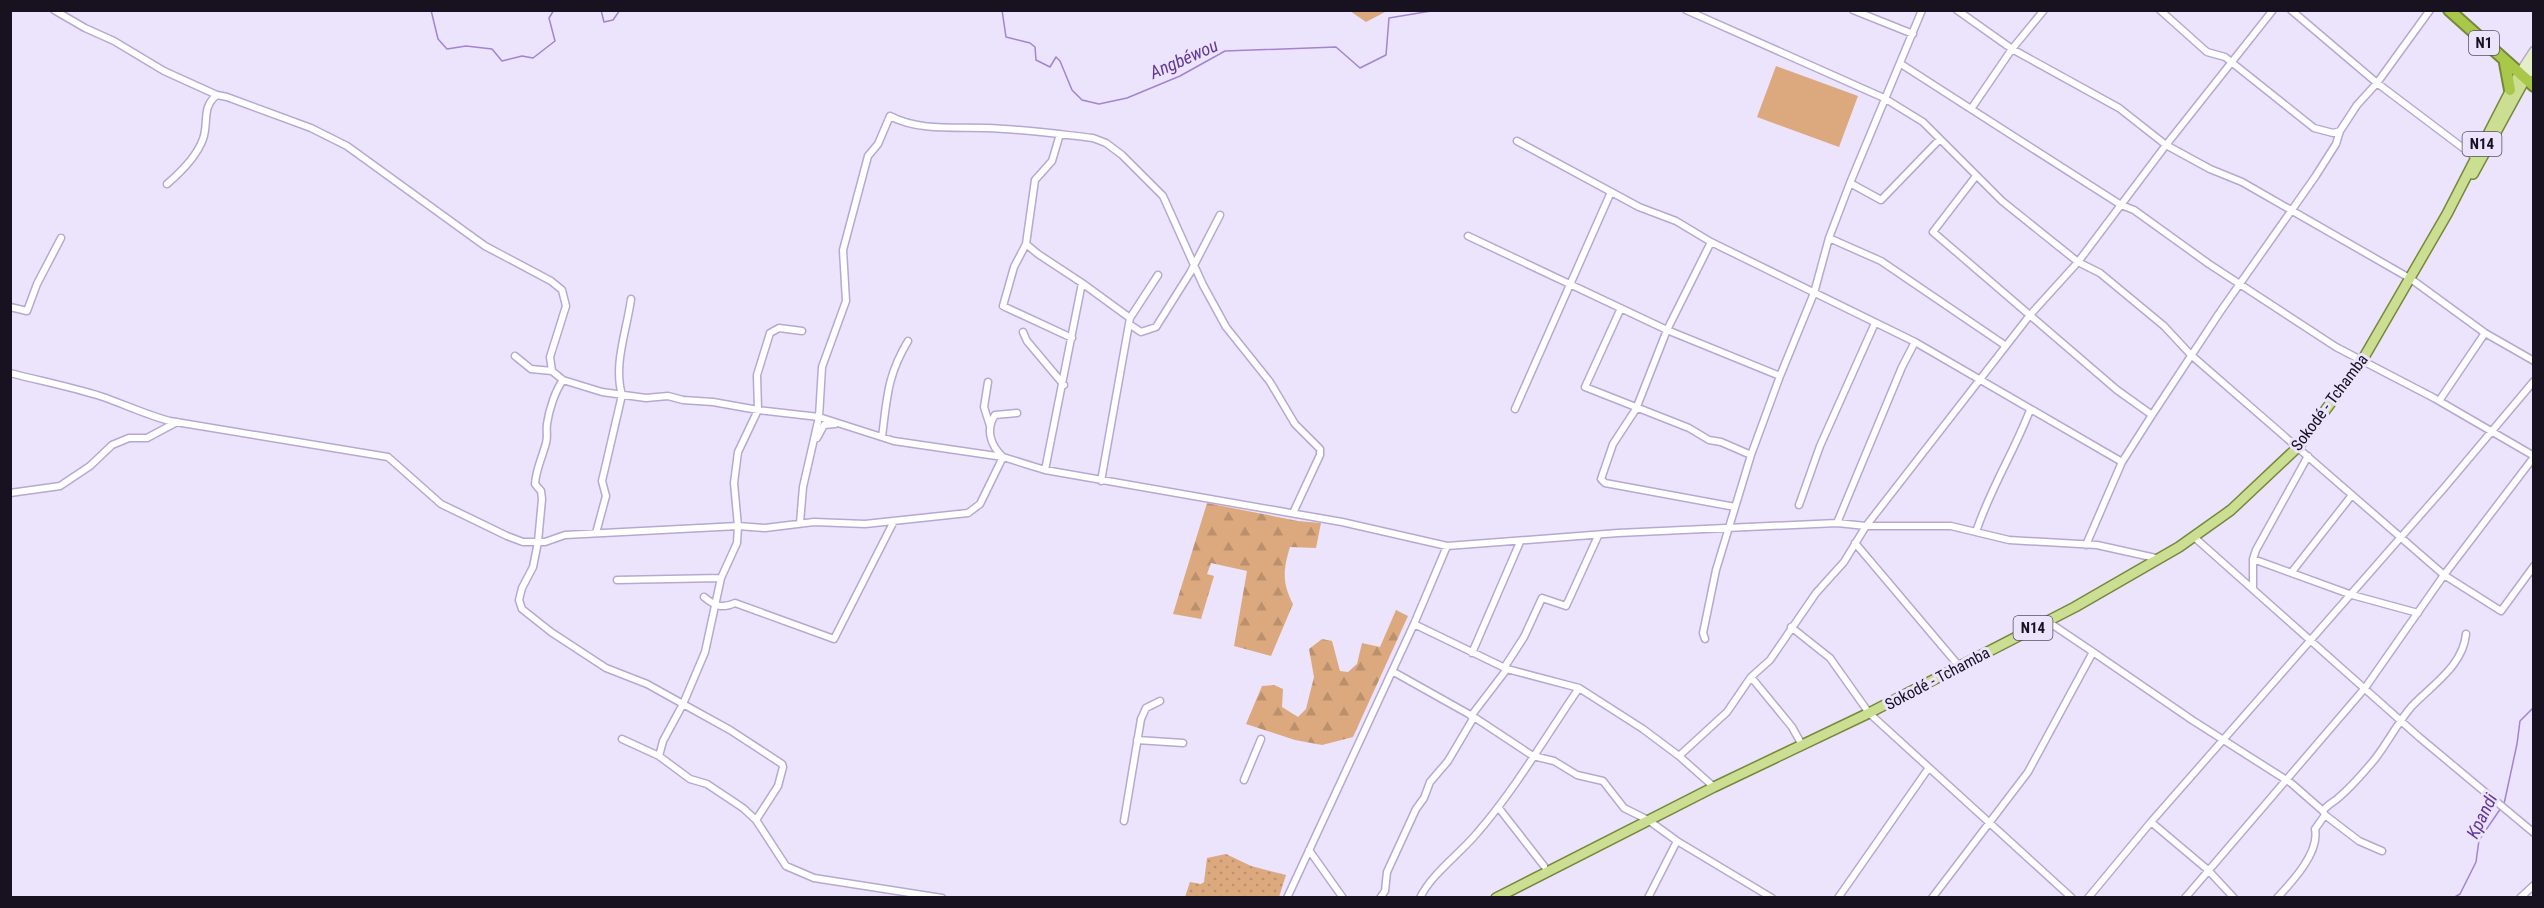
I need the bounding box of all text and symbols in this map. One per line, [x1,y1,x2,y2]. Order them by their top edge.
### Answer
road number: N1 [2469,31,2499,55]
water label: Angbéwou [1146,34,1222,83]
road number: N14 [2462,132,2502,156]
street label: Sokodé - Tchamba [2287,350,2372,454]
road number: N14 [2014,616,2052,640]
street label: Sokodé - Tchamba [1882,643,1993,714]
water label: Kpandi [2462,789,2502,842]

